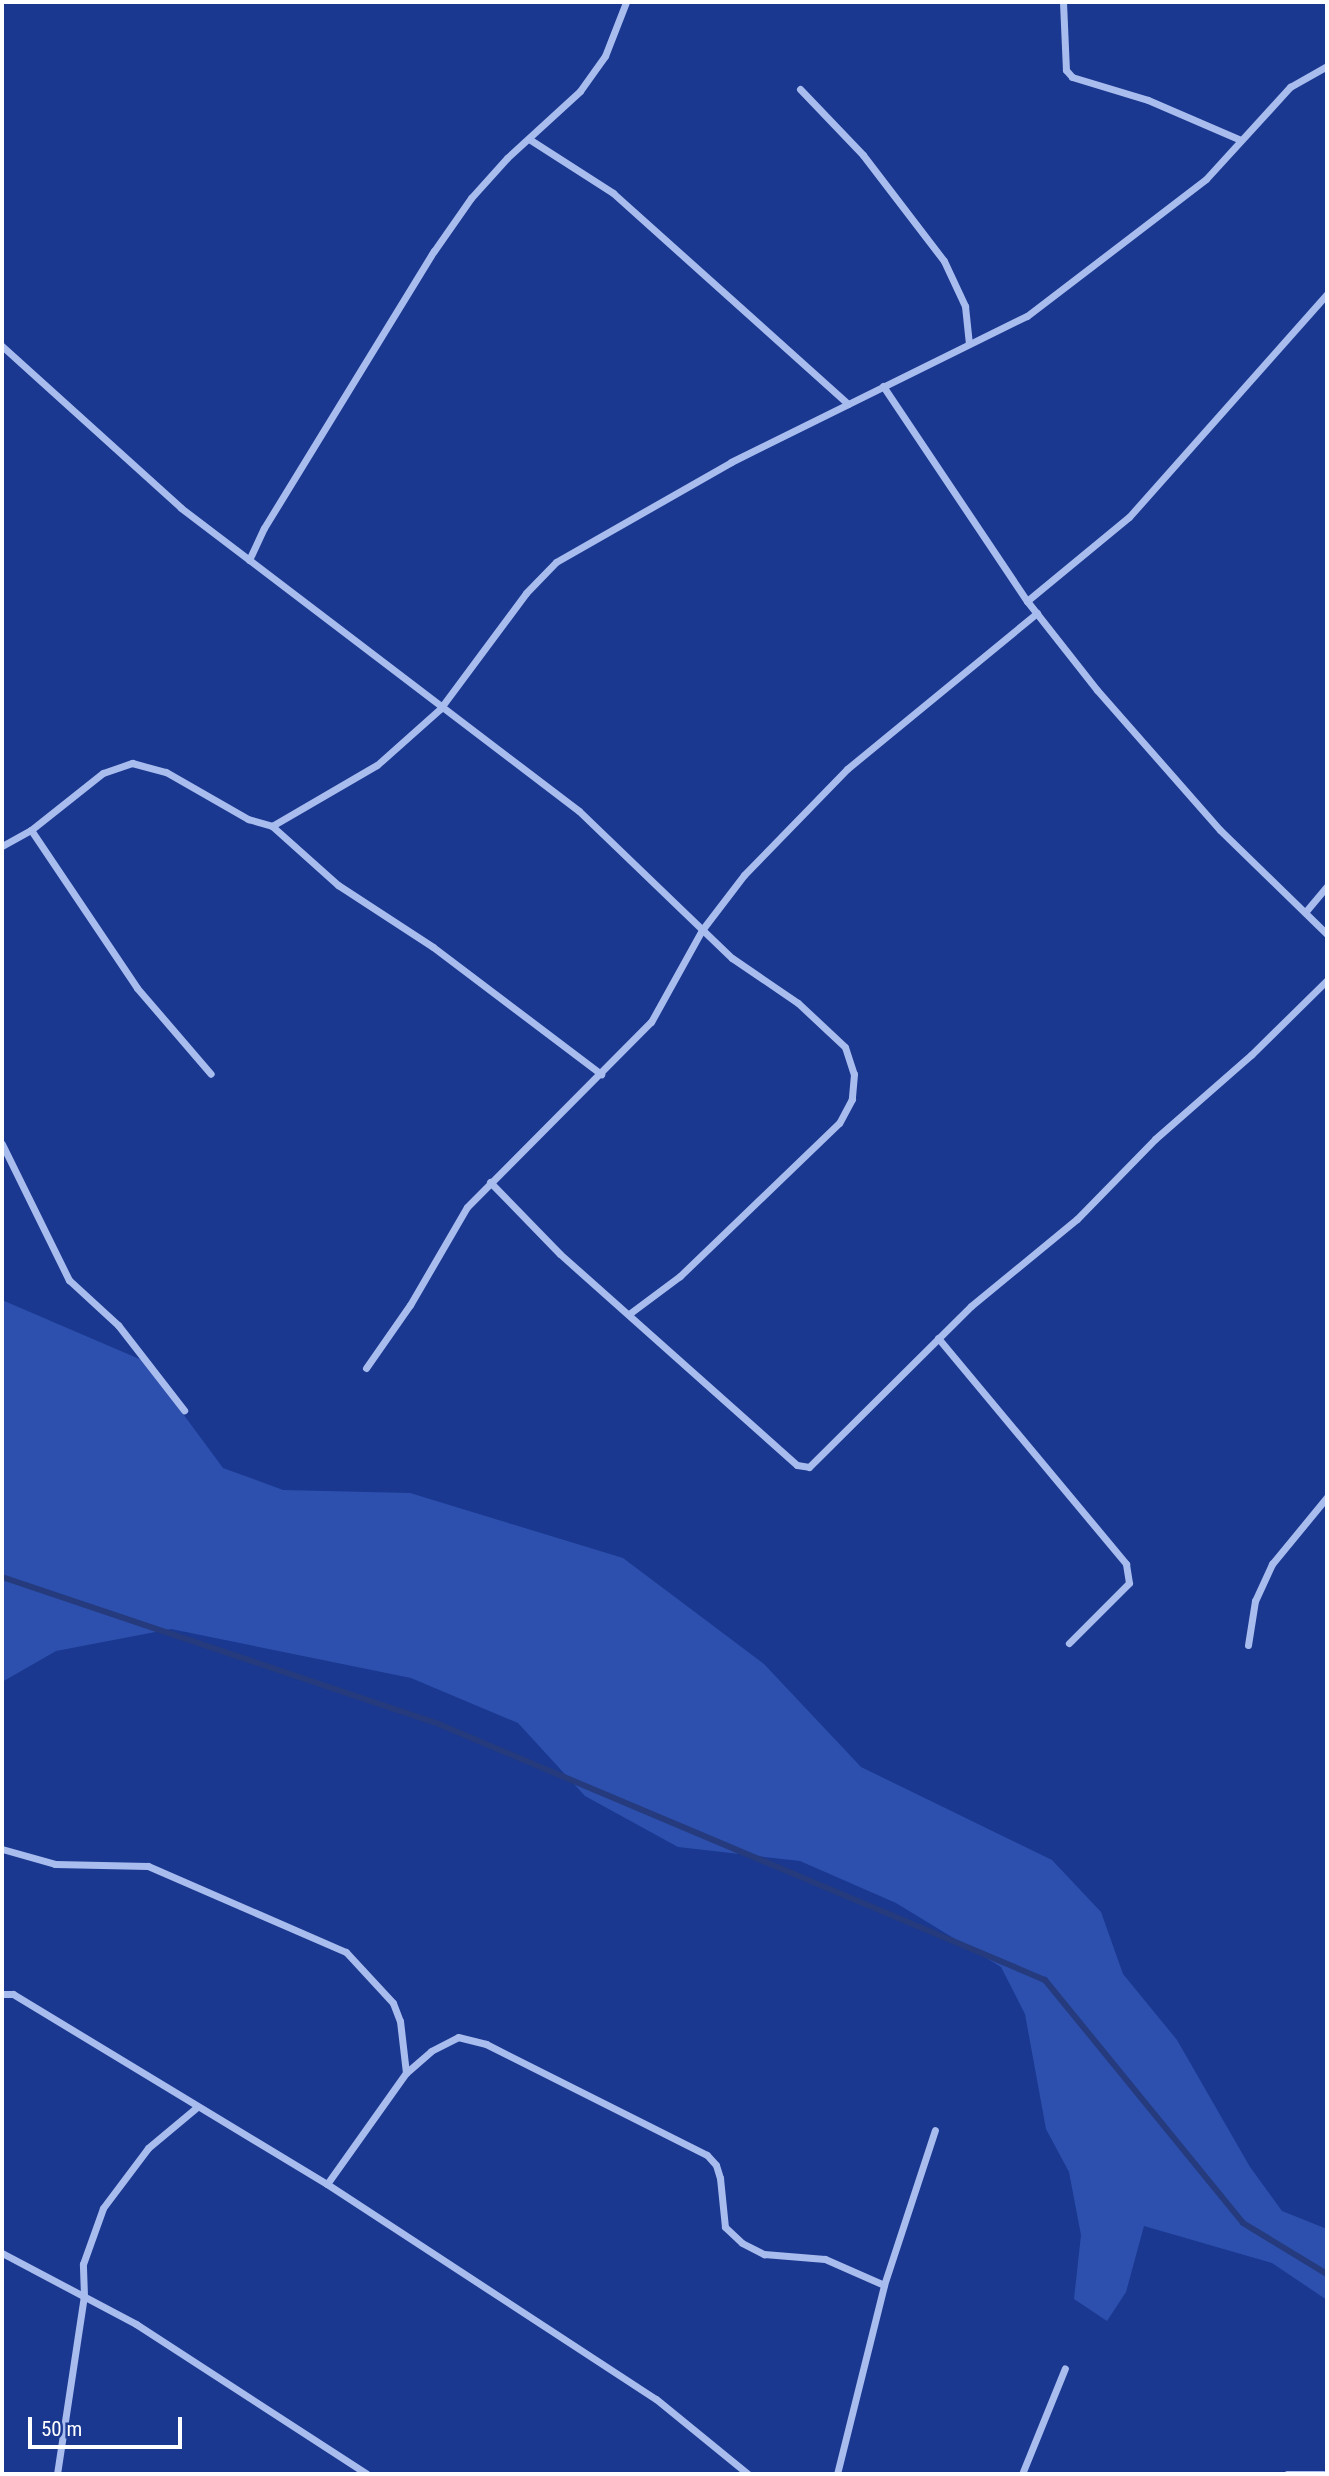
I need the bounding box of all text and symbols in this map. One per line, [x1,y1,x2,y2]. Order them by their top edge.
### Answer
scale bar [32,2402,186,2446]
text: 50 m [41,2417,82,2441]

